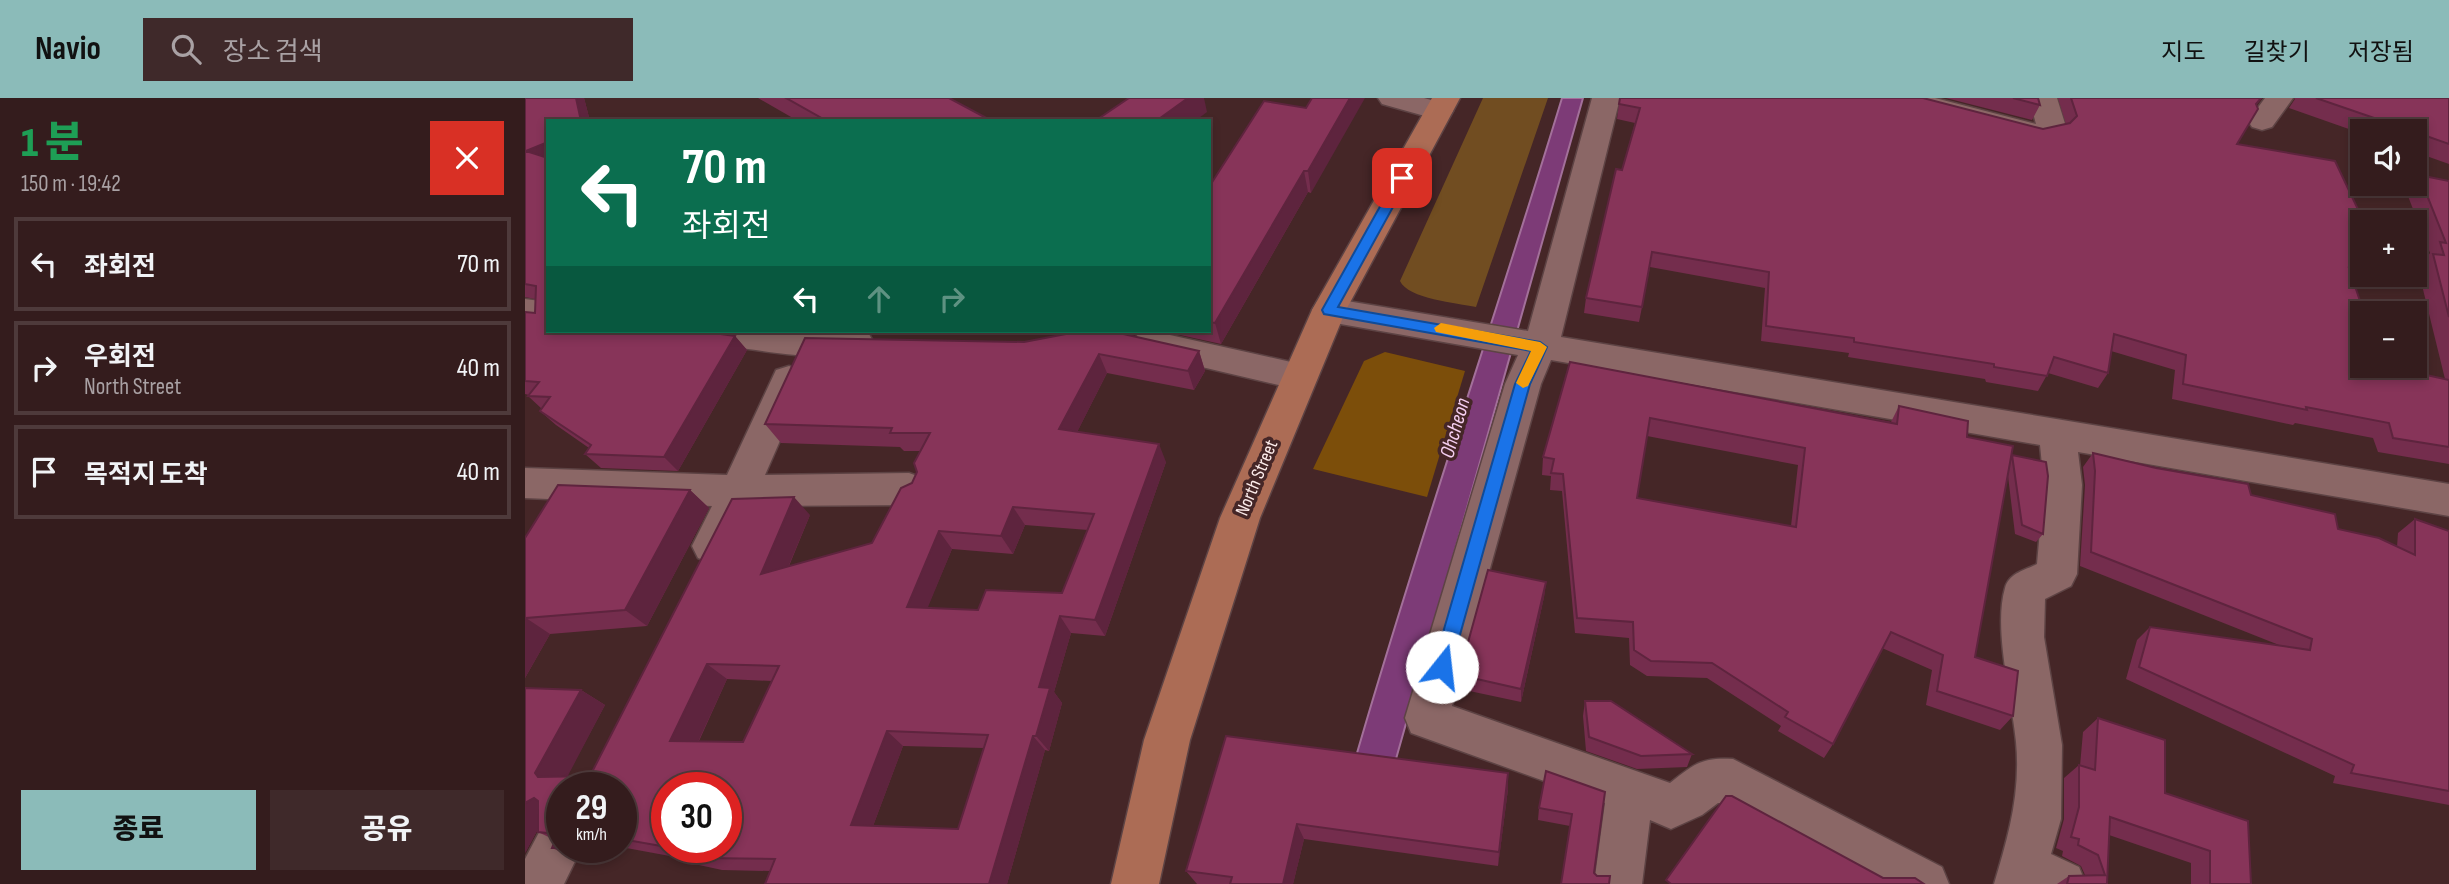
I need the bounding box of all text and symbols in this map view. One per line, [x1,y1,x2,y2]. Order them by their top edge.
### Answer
search box [143,18,633,81]
text: Navio [35,29,101,69]
icon: search [167,30,205,68]
text: 장소 검색 [223,37,323,68]
text: 지도 [2161,38,2206,67]
text: 길찾기 [2244,38,2310,67]
text: 저장됨 [2348,38,2414,67]
text: 1 분 [21,118,83,169]
map controls [2350,119,2427,378]
button: sound [2350,119,2427,196]
button: close [430,121,504,195]
text: 70 m [682,139,767,198]
icon: left [567,147,658,238]
pin [1372,148,1432,208]
icon: arrive [1383,159,1421,197]
text: 150 m · 19:42 [21,170,121,198]
text: 좌회전 [682,207,770,246]
button: + [2350,210,2427,287]
icon: left [25,245,63,283]
text: 70 m [457,249,500,280]
text: 좌회전 [84,252,156,283]
icon: left [787,280,825,318]
icon: ahead [860,280,898,318]
icon: right [933,280,971,318]
button: − [2350,301,2427,378]
text: 우회전 [84,342,156,373]
icon: right [25,349,63,387]
text: 40 m [457,353,500,384]
text: North Street [84,373,181,401]
water label: Ohcheon [1435,395,1476,461]
street label: North Street [1231,436,1283,519]
icon: arrive [25,453,63,491]
text: 40 m [457,457,500,488]
text: 목적지 도착 [84,460,208,491]
position arrow [1405,630,1479,704]
speed limit sign: 30 [651,772,742,863]
text: 29 [576,787,607,830]
button: 종료 [21,790,256,870]
button: 공유 [270,790,504,870]
text: km/h [576,824,607,845]

